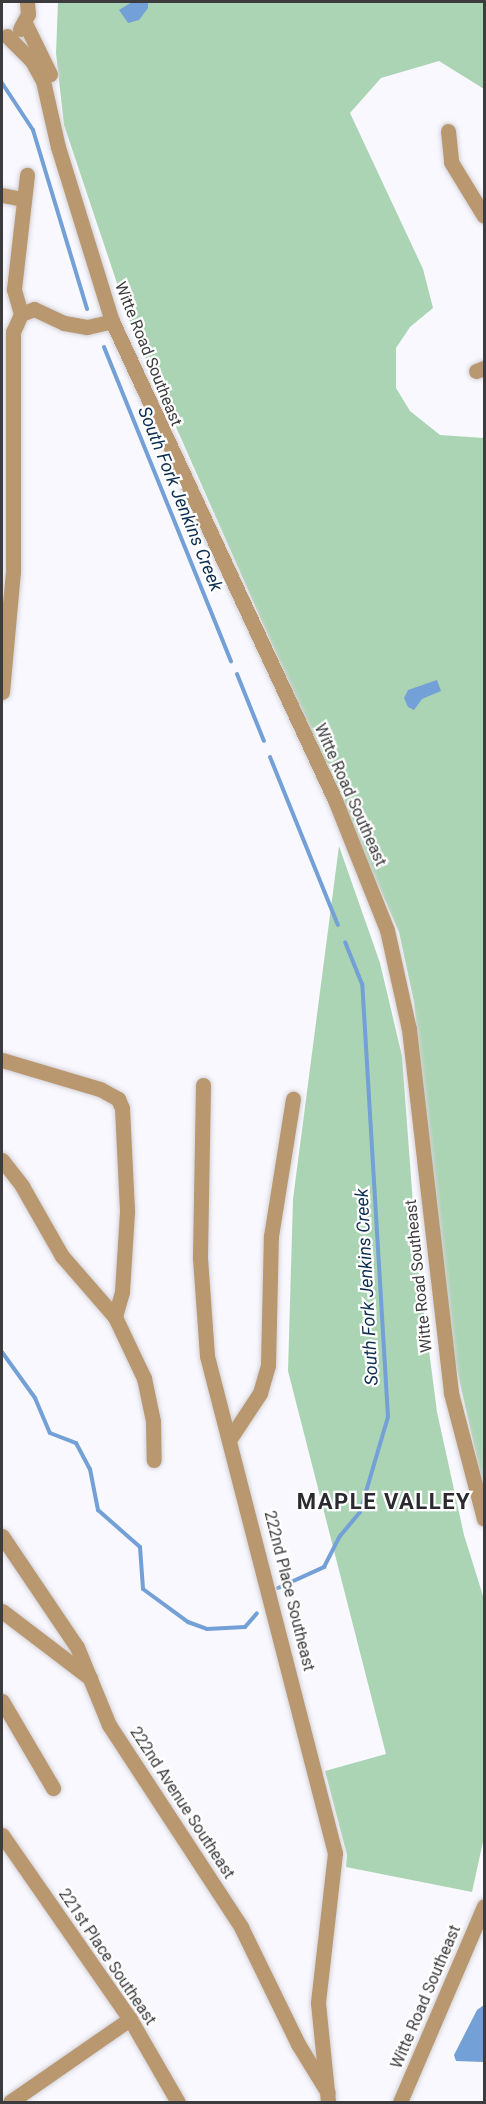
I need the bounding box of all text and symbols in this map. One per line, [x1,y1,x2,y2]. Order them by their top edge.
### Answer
street label: Witte Road Southeast [110,279,186,429]
water label: South Fork Jenkins Creek [133,403,227,595]
street label: Witte Road Southeast [310,721,390,869]
water label: South Fork Jenkins Creek [351,1188,383,1386]
street label: Witte Road Southeast [401,1198,437,1354]
district label: MAPLE VALLEY [297,1489,471,1515]
street label: 222nd Place Southeast [260,1509,318,1673]
street label: 222nd Avenue Southeast [126,1723,238,1883]
street label: 221st Place Southeast [54,1885,160,2029]
street label: Witte Road Southeast [387,1922,465,2072]

